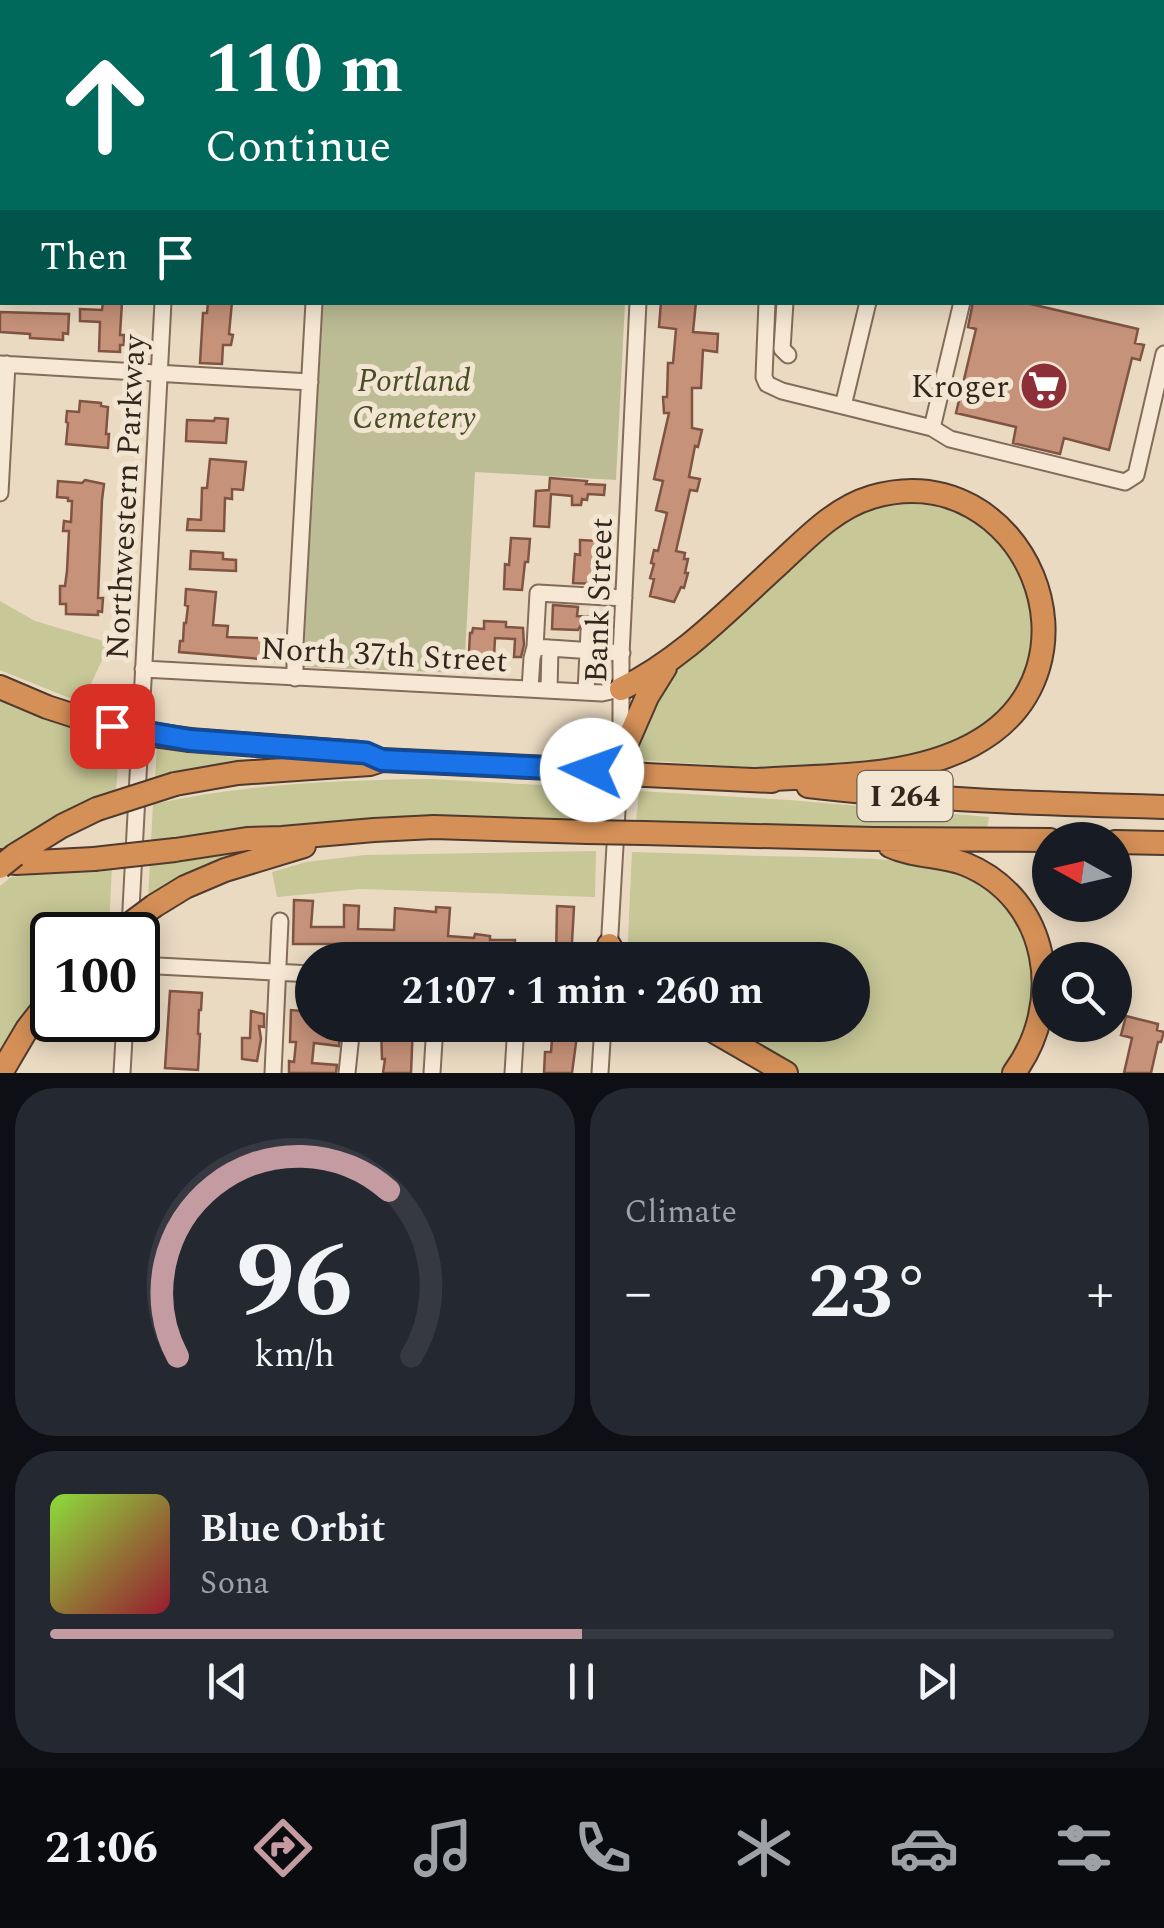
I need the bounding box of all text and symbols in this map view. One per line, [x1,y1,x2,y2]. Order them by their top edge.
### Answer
text: 110 m [205,17,403,123]
icon: ahead [40,40,170,170]
text: Continue [205,113,391,182]
text: Then [40,229,128,287]
icon: arrive [148,230,203,285]
street label: Northwestern Parkway [94,332,160,661]
park label: Portland Cemetery [352,357,476,443]
supermarket icon: Kroger [1018,360,1070,412]
place label: Kroger [911,363,1009,412]
street label: Bank Street [572,517,627,683]
street label: North 37th Street [259,625,509,686]
pin [70,684,155,769]
icon: arrive [85,699,140,754]
position arrow [540,718,644,822]
road number: I 264 [858,771,952,821]
north arrow [1032,822,1132,922]
map controls [1032,822,1132,1042]
speed limit sign: 100 [30,912,160,1042]
button: search [1032,942,1132,1042]
text: 21:07 · 1 min · 260 m [402,963,763,1021]
text: Climate [625,1188,737,1237]
text: 96 [236,1204,353,1362]
text: 23° [808,1237,930,1351]
text: − [625,1252,652,1335]
text: + [1086,1252,1114,1335]
text: km/h [255,1328,335,1383]
text: Blue Orbit [200,1501,385,1559]
text: Sona [200,1559,269,1608]
icon: previous [200,1654,255,1709]
icon: pause [554,1654,609,1709]
icon: next [909,1654,964,1709]
icon: directions [248,1813,318,1883]
icon: music [408,1813,478,1883]
icon: phone [568,1813,638,1883]
icon: climate [729,1813,799,1883]
icon: car [889,1813,959,1883]
icon: filters [1049,1813,1119,1883]
text: 21:06 [45,1814,158,1883]

